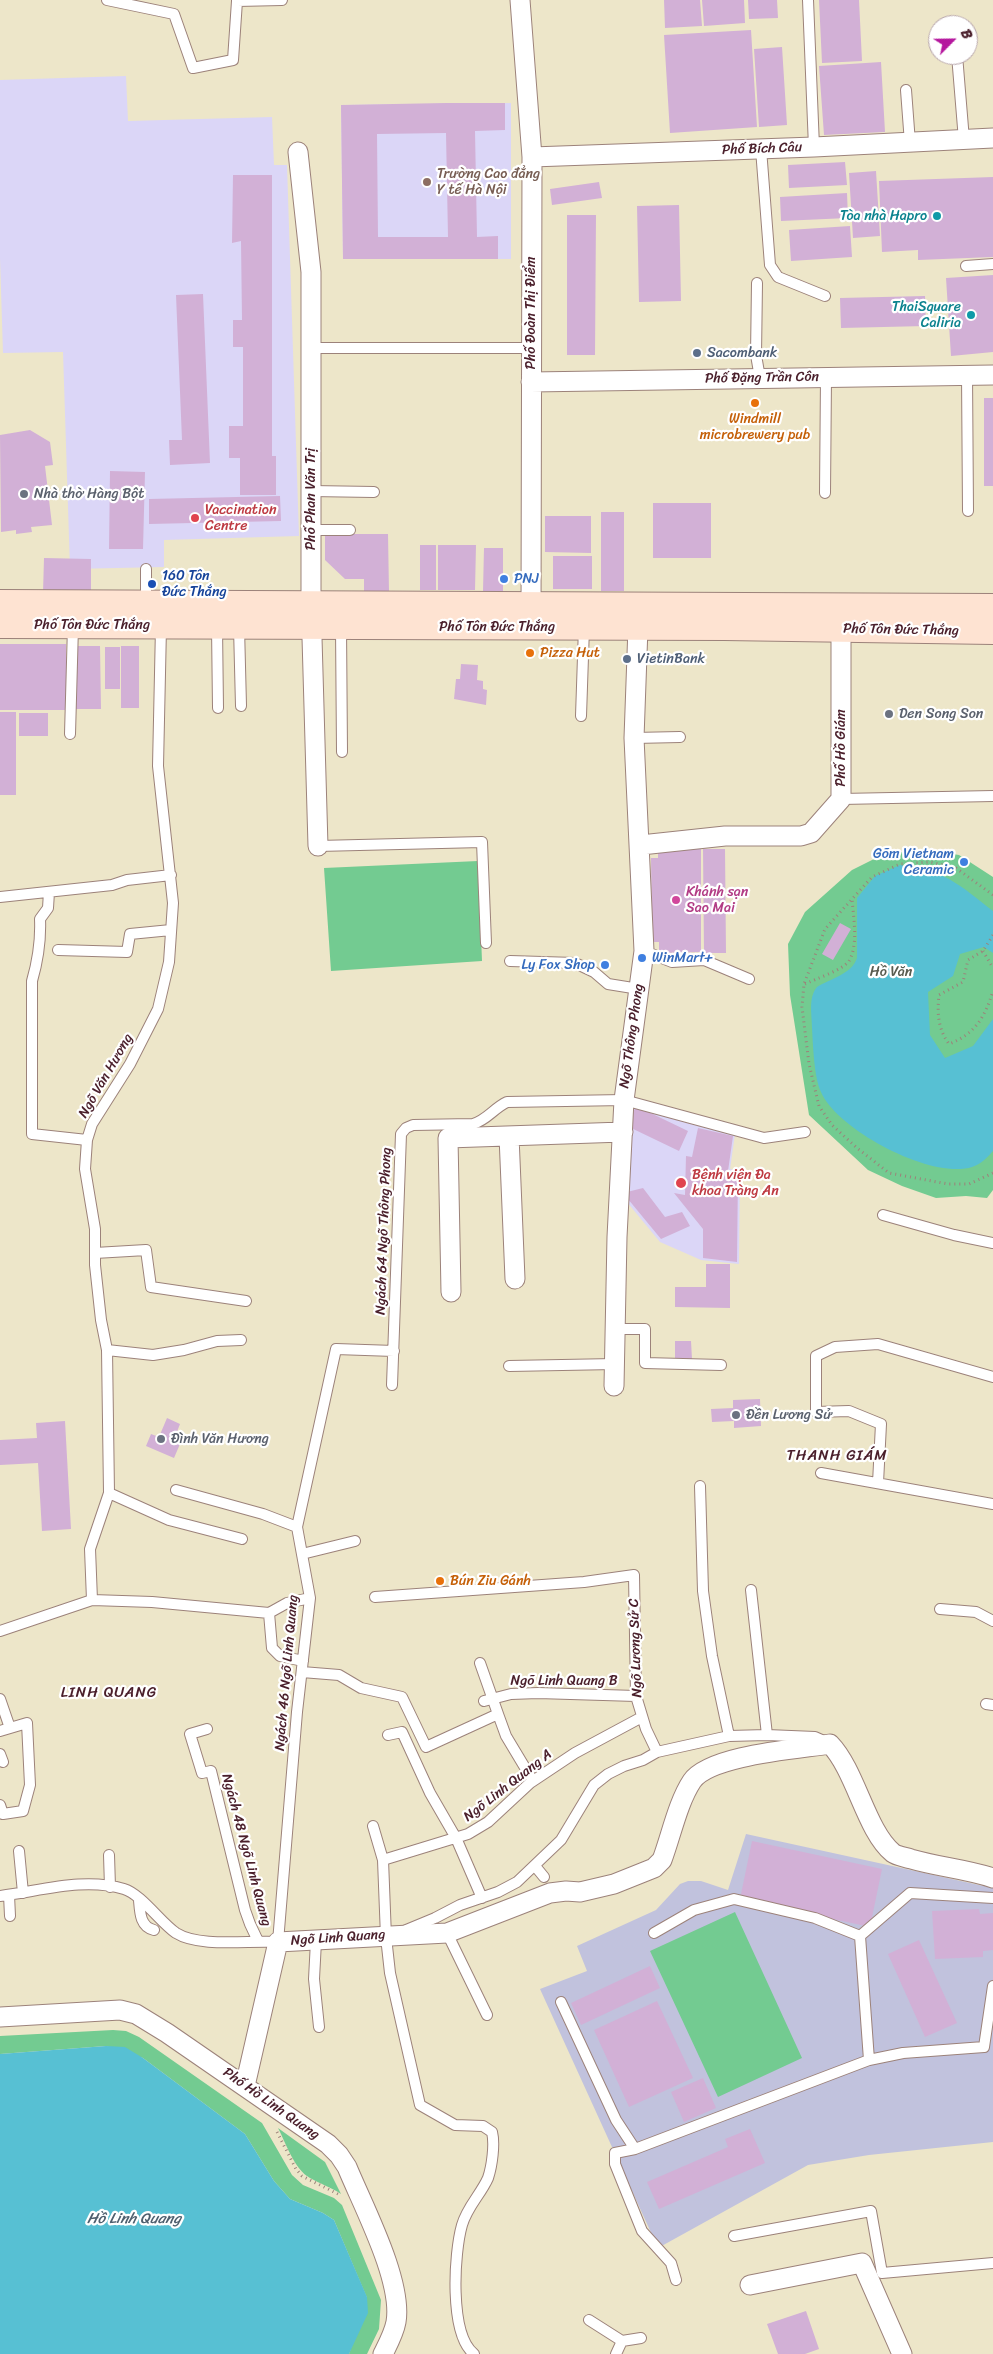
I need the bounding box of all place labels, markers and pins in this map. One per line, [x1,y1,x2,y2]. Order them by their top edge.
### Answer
place label: Trường Cao đẳng Y tế Hà Nội [437,166,540,198]
marker: Trường Cao đẳng Y tế Hà Nội [421,176,433,188]
place label: Tòa nhà Hapro [840,208,927,224]
marker: Tòa nhà Hapro [931,210,943,222]
place label: ThaiSquare Caliria [892,299,961,332]
marker: ThaiSquare Caliria [965,309,977,321]
place label: Sacombank [707,345,777,361]
marker: Sacombank [691,347,703,359]
marker: Windmill microbrewery pub [749,397,761,409]
place label: Windmill microbrewery pub [700,411,810,444]
place label: Nhà thờ Hàng Bột [34,486,144,502]
marker: Nhà thờ Hàng Bột [18,488,30,500]
place label: Vaccination Centre [205,502,276,534]
marker: Vaccination Centre [189,512,201,524]
place label: 160 Tôn Đức Thắng [162,568,226,600]
place label: PNJ [514,571,539,587]
marker: PNJ [498,573,510,585]
marker: 160 Tôn Đức Thắng [146,578,158,590]
place label: Pizza Hut [540,645,600,661]
marker: Pizza Hut [524,647,536,659]
place label: VietinBank [637,651,705,667]
marker: VietinBank [621,653,633,665]
place label: Den Song Son [899,706,983,722]
marker: Den Song Son [883,708,895,720]
place label: Gõm Vietnam Ceramic [873,846,954,879]
marker: Gõm Vietnam Ceramic [958,856,970,868]
place label: Khánh sạn Sao Mai [686,884,748,916]
marker: Khánh sạn Sao Mai [670,894,682,906]
place label: WinMart+ [652,950,713,966]
marker: WinMart+ [636,952,648,964]
place label: Ly Fox Shop [521,957,595,973]
marker: Ly Fox Shop [599,959,611,971]
place label: Bệnh viện Đa khoa Tràng An [692,1167,779,1200]
marker: Bệnh viện Đa khoa Tràng An [674,1176,688,1190]
place label: Đền Lương Sử [746,1407,832,1423]
marker: Đền Lương Sử [730,1409,742,1421]
place label: Đình Văn Hương [171,1431,269,1447]
marker: Đình Văn Hương [155,1433,167,1445]
place label: Bún Ziu Gánh [450,1573,531,1589]
marker: Bún Ziu Gánh [434,1575,446,1587]

